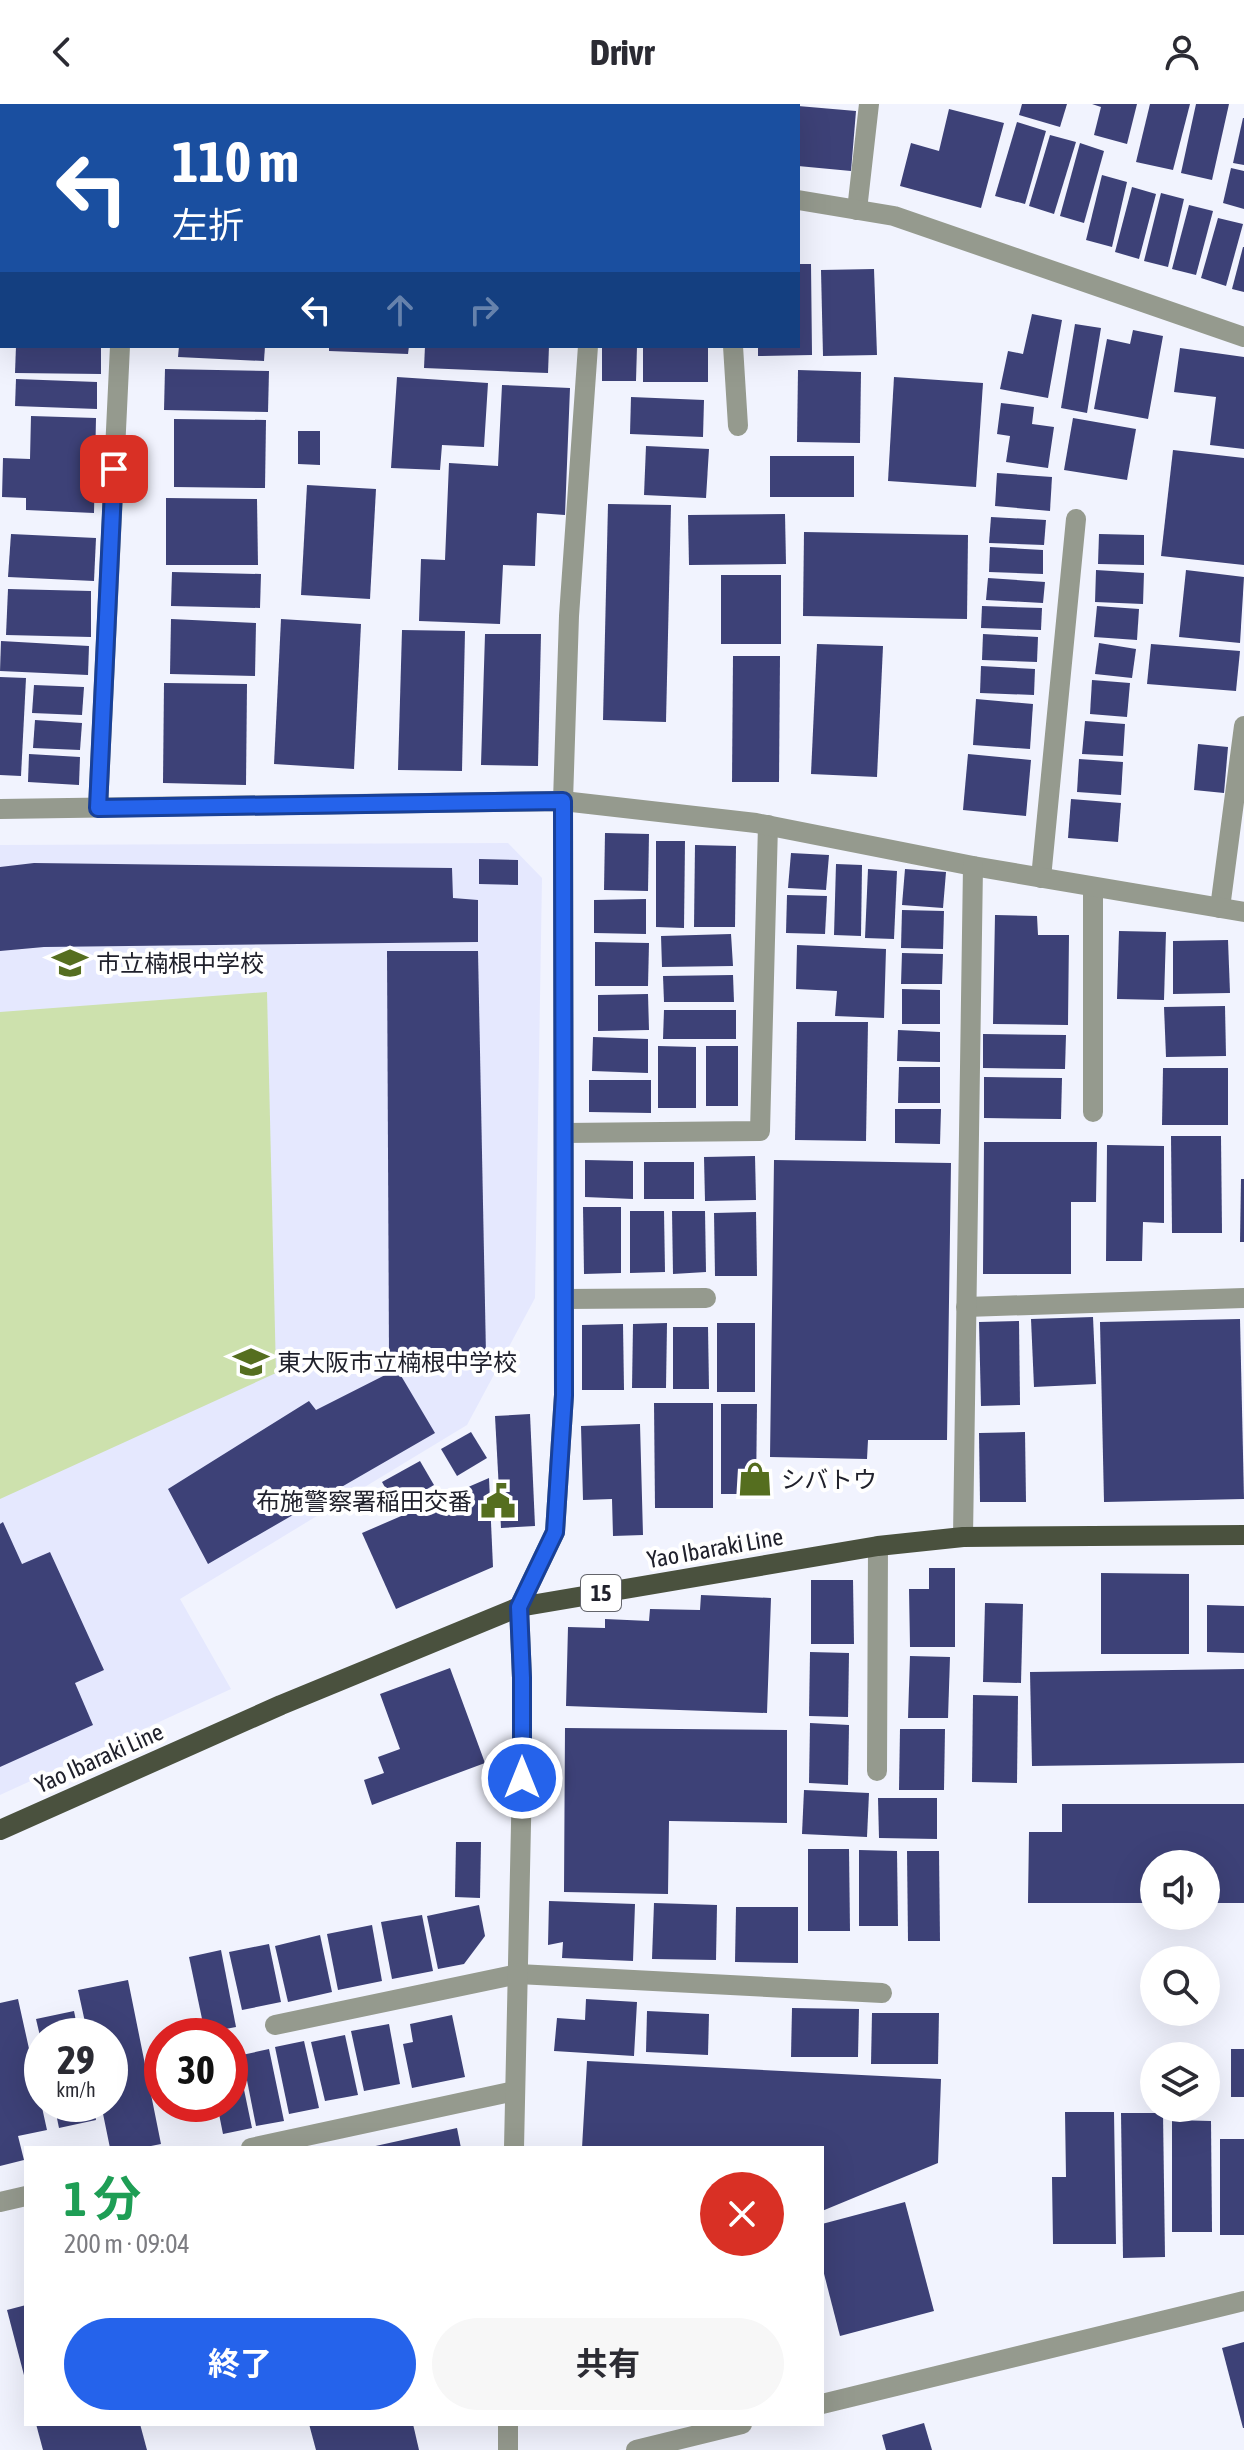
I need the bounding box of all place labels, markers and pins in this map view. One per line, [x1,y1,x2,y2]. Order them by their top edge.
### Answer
pin [80,435,148,503]
school or university icon: 市立楠根中学校 [51,944,89,982]
place label: 市立楠根中学校 [96,950,264,977]
school or university icon: 東大阪市立楠根中学校 [232,1343,270,1381]
place label: 東大阪市立楠根中学校 [277,1349,517,1376]
shop icon: シバトウ [736,1460,774,1498]
place label: シバトウ [781,1466,877,1493]
public building icon: 布施警察署稲田交番 [479,1482,517,1520]
place label: 布施警察署稲田交番 [256,1488,472,1515]

